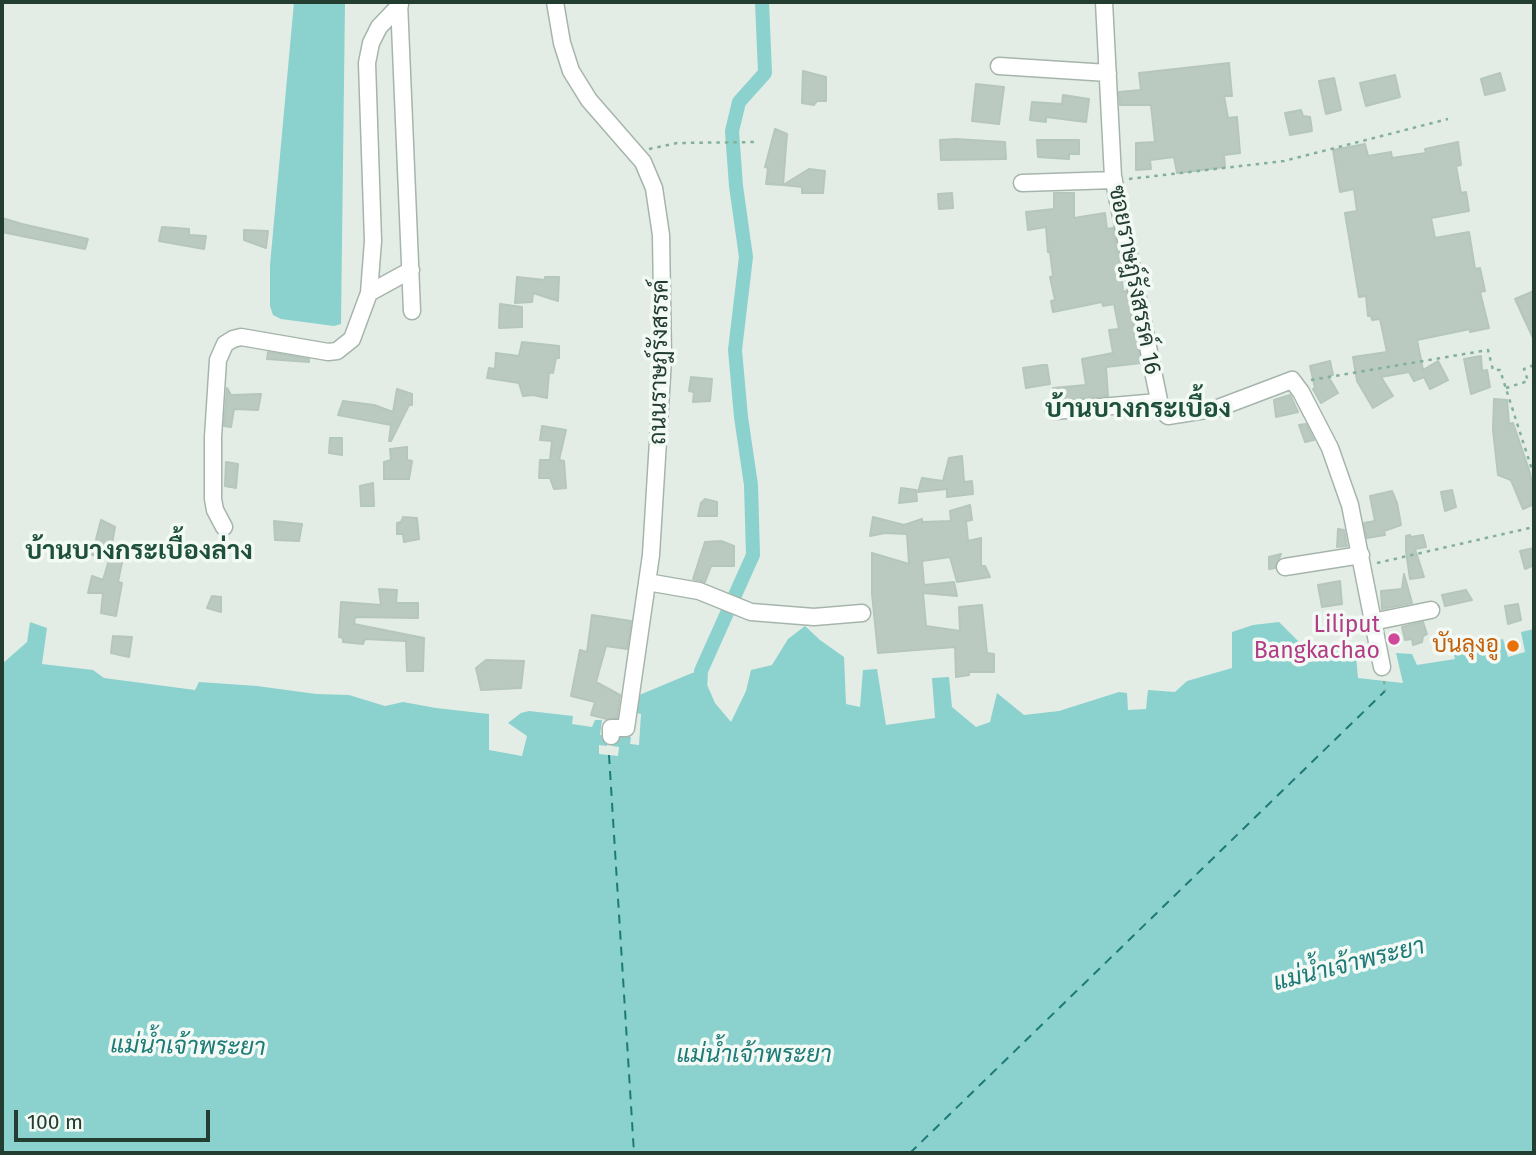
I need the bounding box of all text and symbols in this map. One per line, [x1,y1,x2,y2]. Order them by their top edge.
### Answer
street label: ซอยราษฎ์รังสรรค์ 16 [1102,183,1166,377]
street label: ถนนราษฎ์รังสรรค์ [645,279,675,445]
district label: บ้านบางกระเบื้อง [1045,394,1231,426]
district label: บ้านบางกระเบื้องล่าง [25,536,253,568]
place label: Liliput Bangkachao [1254,612,1380,666]
marker: Liliput Bangkachao [1386,631,1402,647]
place label: บันลุงอู [1432,632,1499,660]
marker: บันลุงอู [1505,638,1521,654]
water label: แม่น้ำเจ้าพระยา [1270,932,1428,998]
water label: แม่น้ำเจ้าพระยา [110,1031,266,1063]
water label: แม่น้ำเจ้าพระยา [676,1041,832,1069]
scale bar [18,1096,214,1140]
text: 100 m [27,1109,83,1135]

